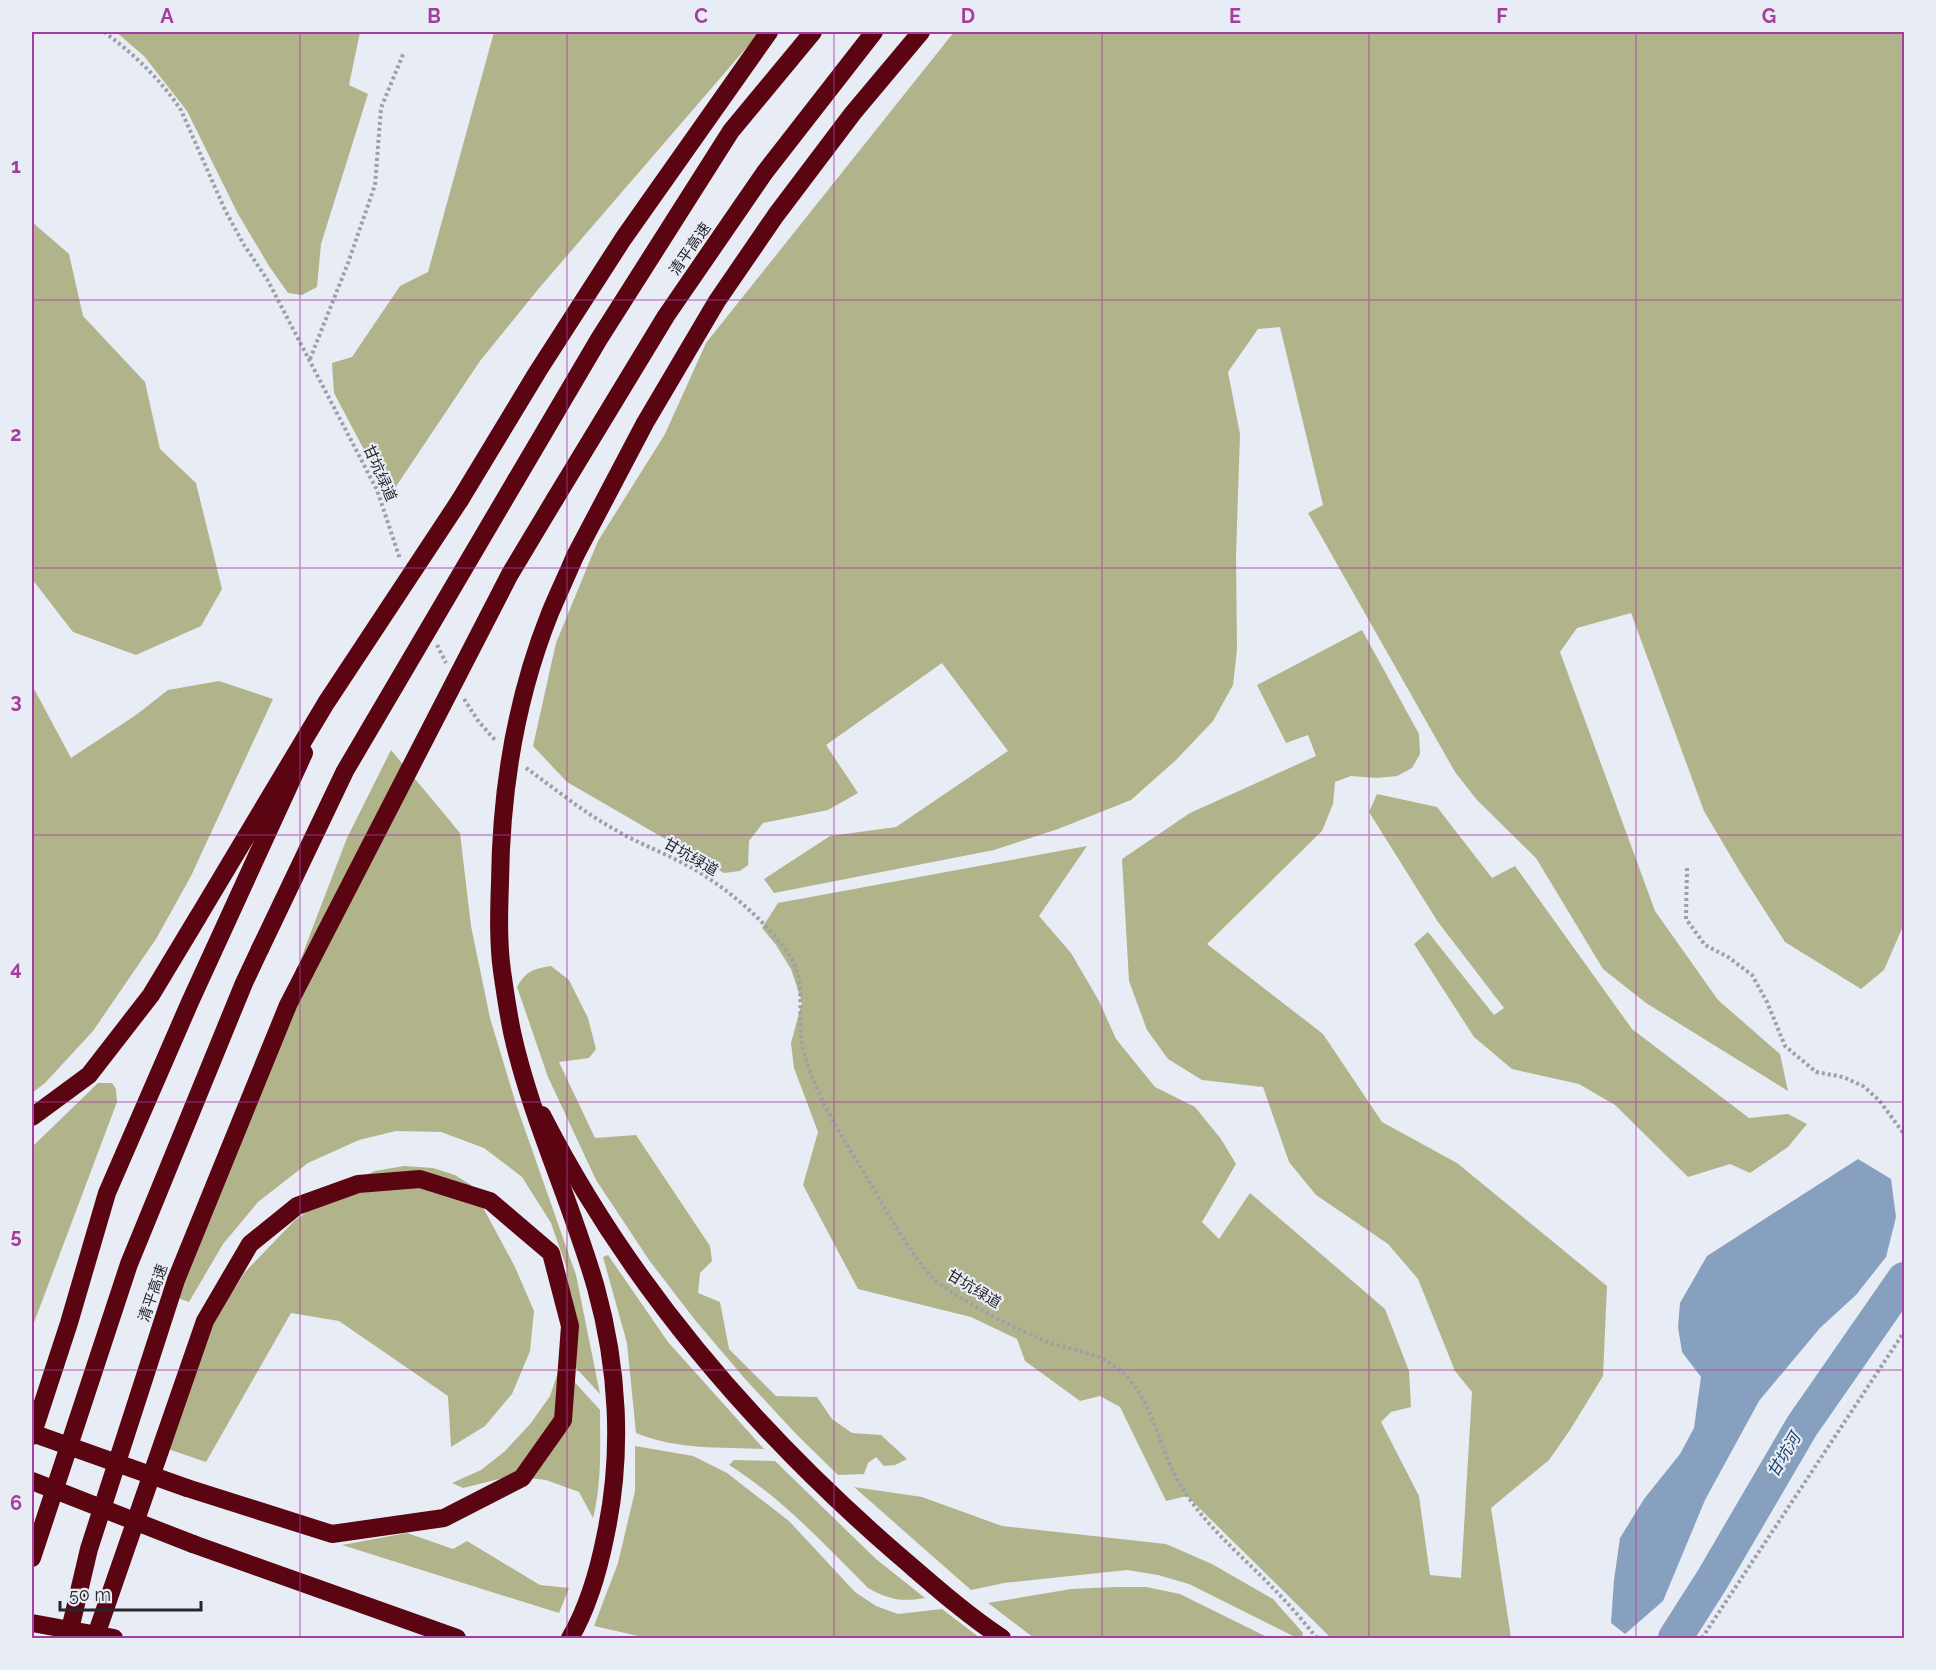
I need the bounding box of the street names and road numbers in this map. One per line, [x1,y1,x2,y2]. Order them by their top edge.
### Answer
street label: 清平高速 [665,219,715,279]
street label: 甘坑绿道 [360,442,400,504]
street label: 甘坑绿道 [661,834,721,880]
street label: 清平高速 [135,1262,171,1324]
street label: 甘坑绿道 [944,1266,1004,1312]

